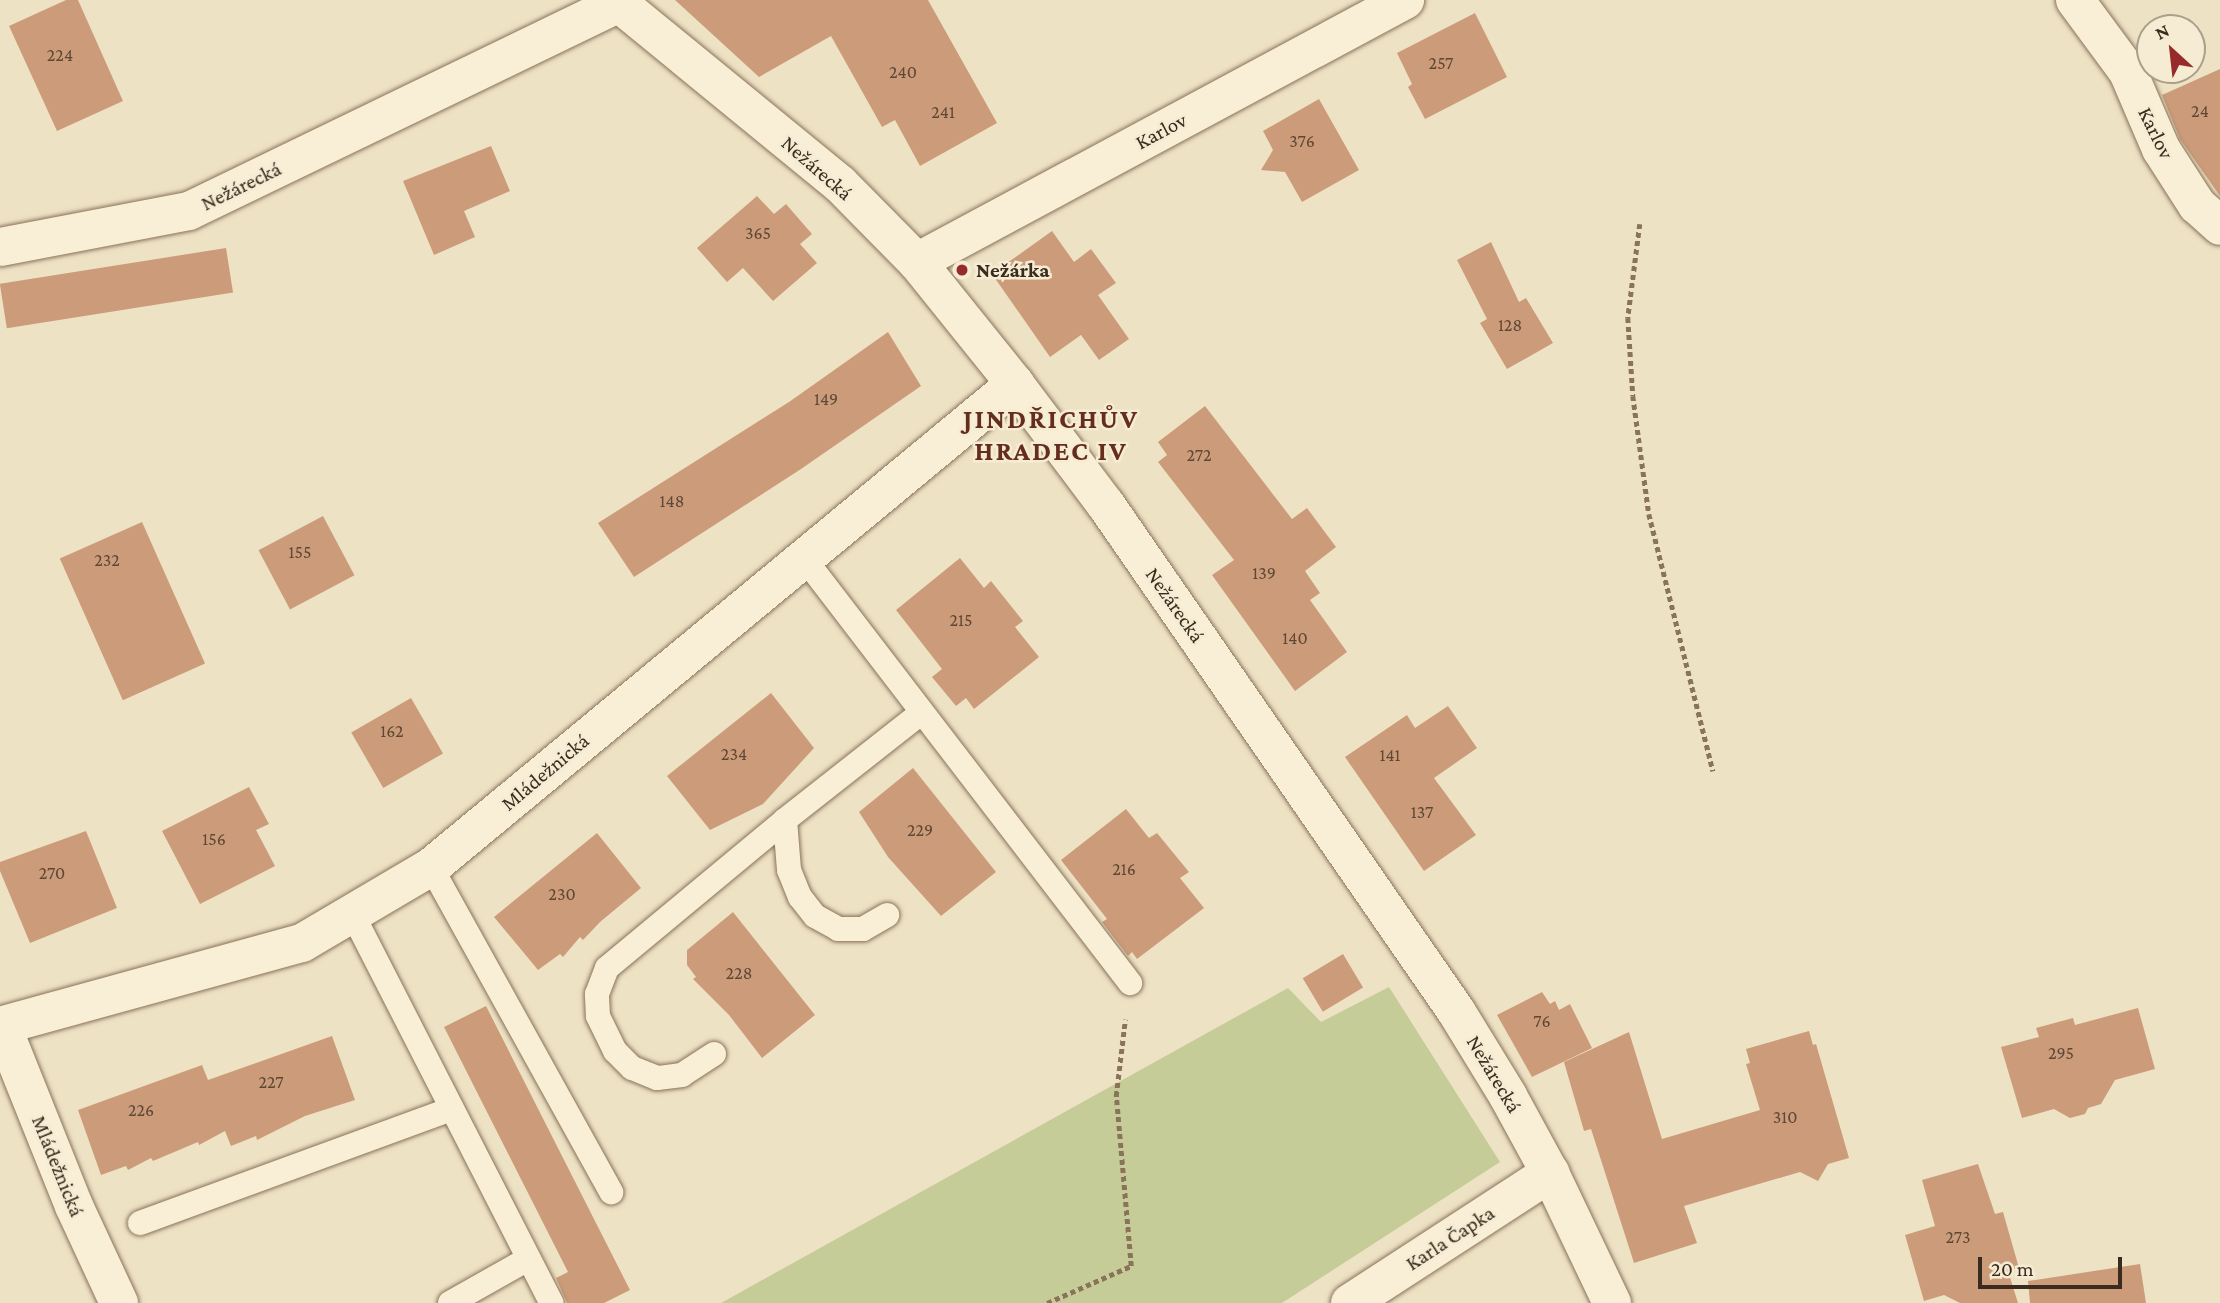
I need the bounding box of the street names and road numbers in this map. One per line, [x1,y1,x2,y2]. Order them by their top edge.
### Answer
street label: Karlov [2133,103,2179,163]
street label: Karlov [1131,107,1191,155]
street label: Nežárecká [776,130,858,206]
street label: Nežárecká [197,156,285,216]
street label: Nežárecká [1140,563,1210,647]
street label: Mládežnická [496,728,594,816]
street label: Nežárecká [1461,1031,1527,1117]
street label: Mládežnická [26,1112,90,1220]
street label: Karla Čapka [1401,1200,1499,1276]

